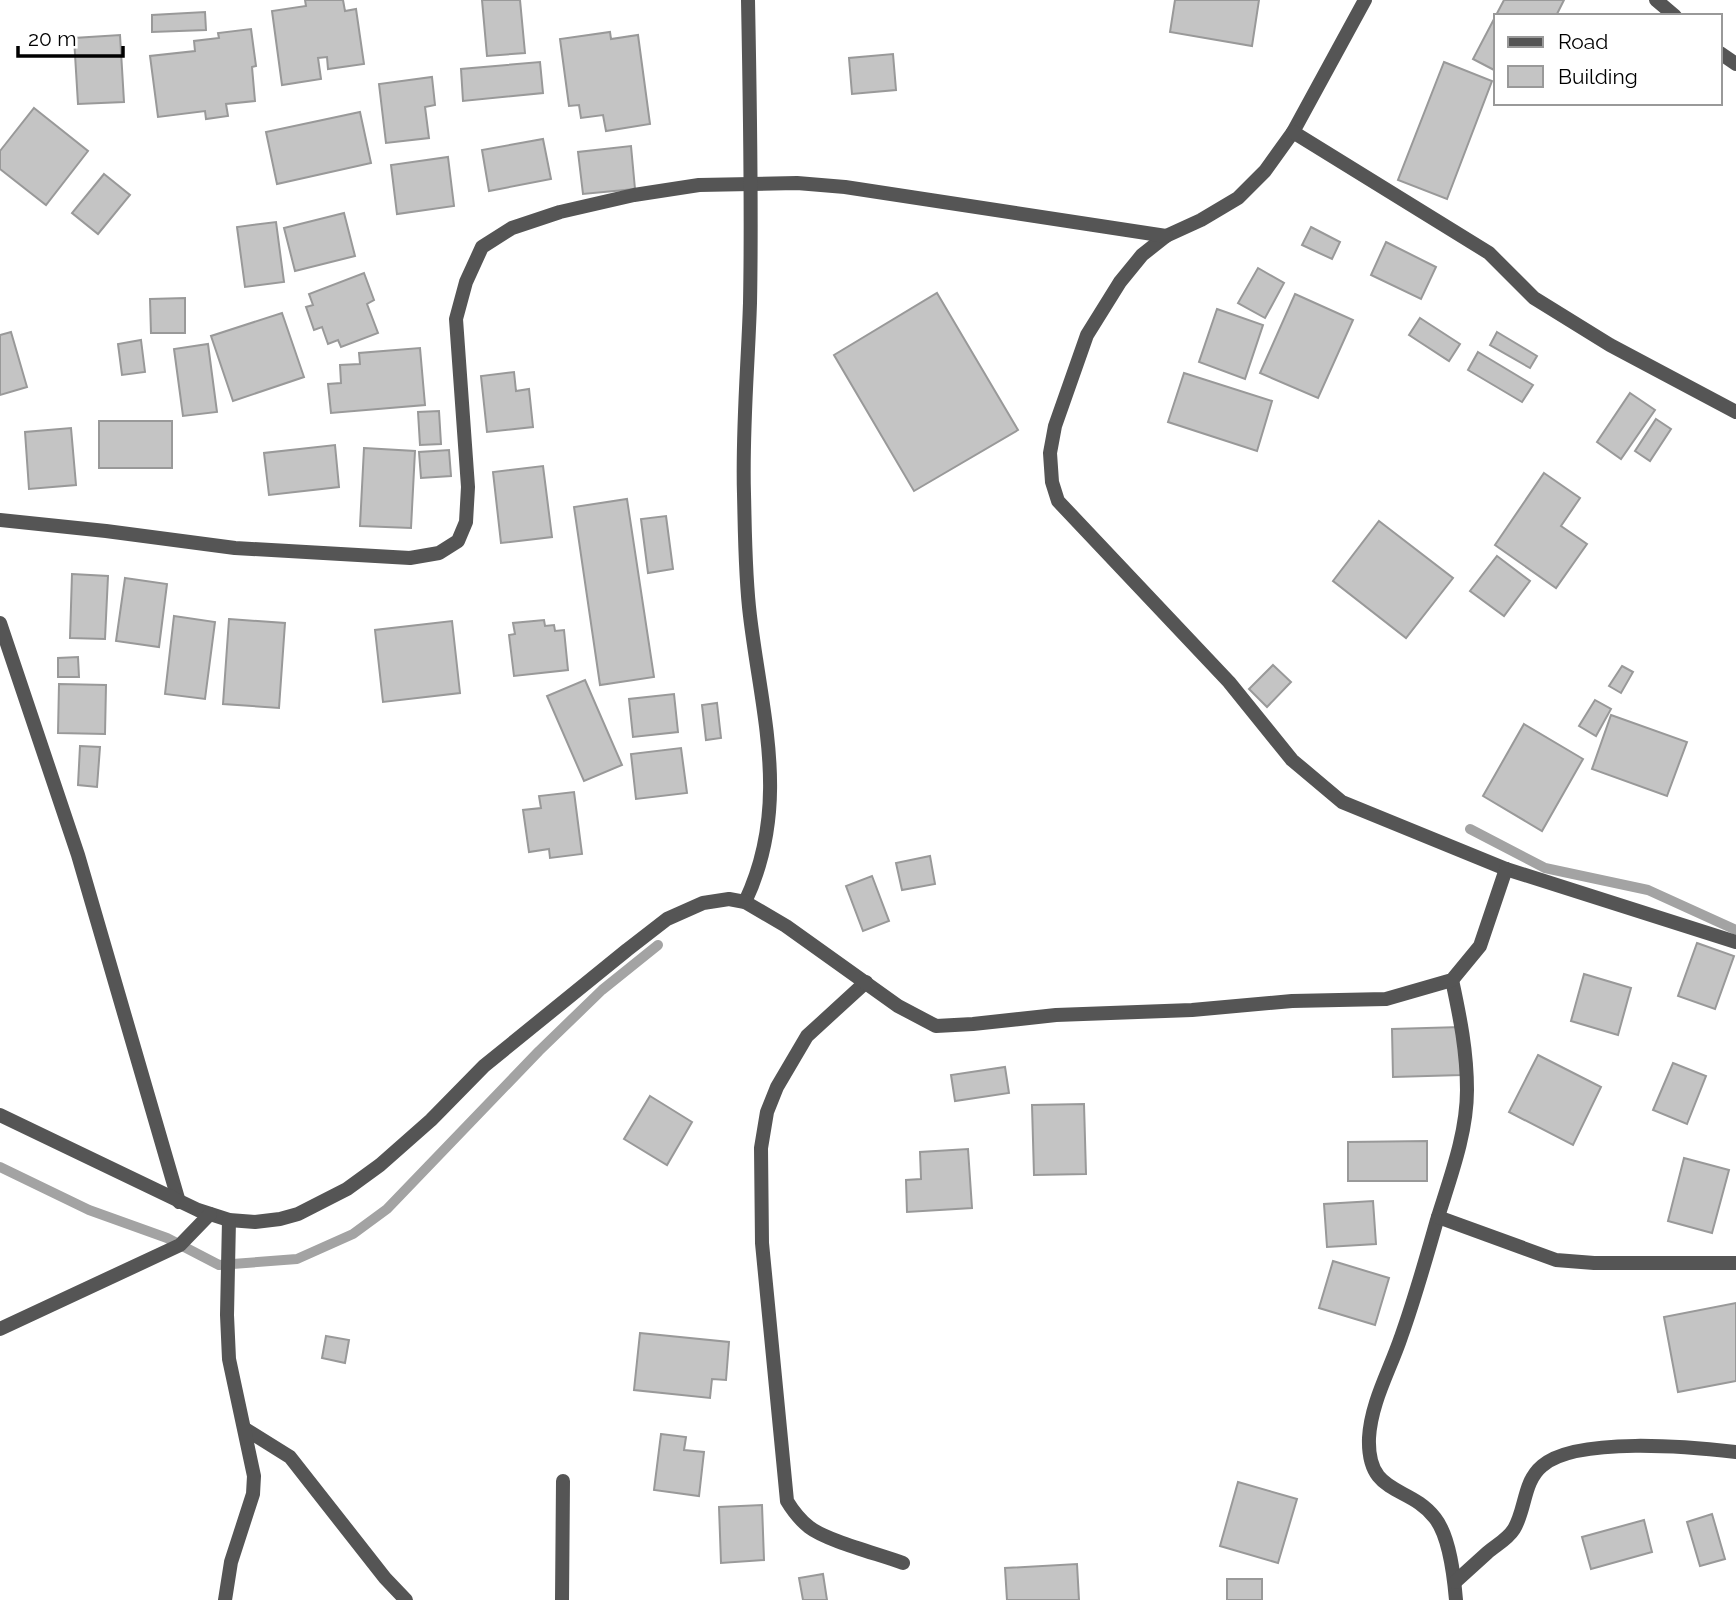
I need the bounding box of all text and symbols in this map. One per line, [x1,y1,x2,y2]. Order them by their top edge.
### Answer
scale bar [18,14,122,58]
legend [1494,14,1722,105]
text: 20 m [28,26,76,51]
text: Road [1558,29,1608,54]
text: Building [1558,64,1638,89]

